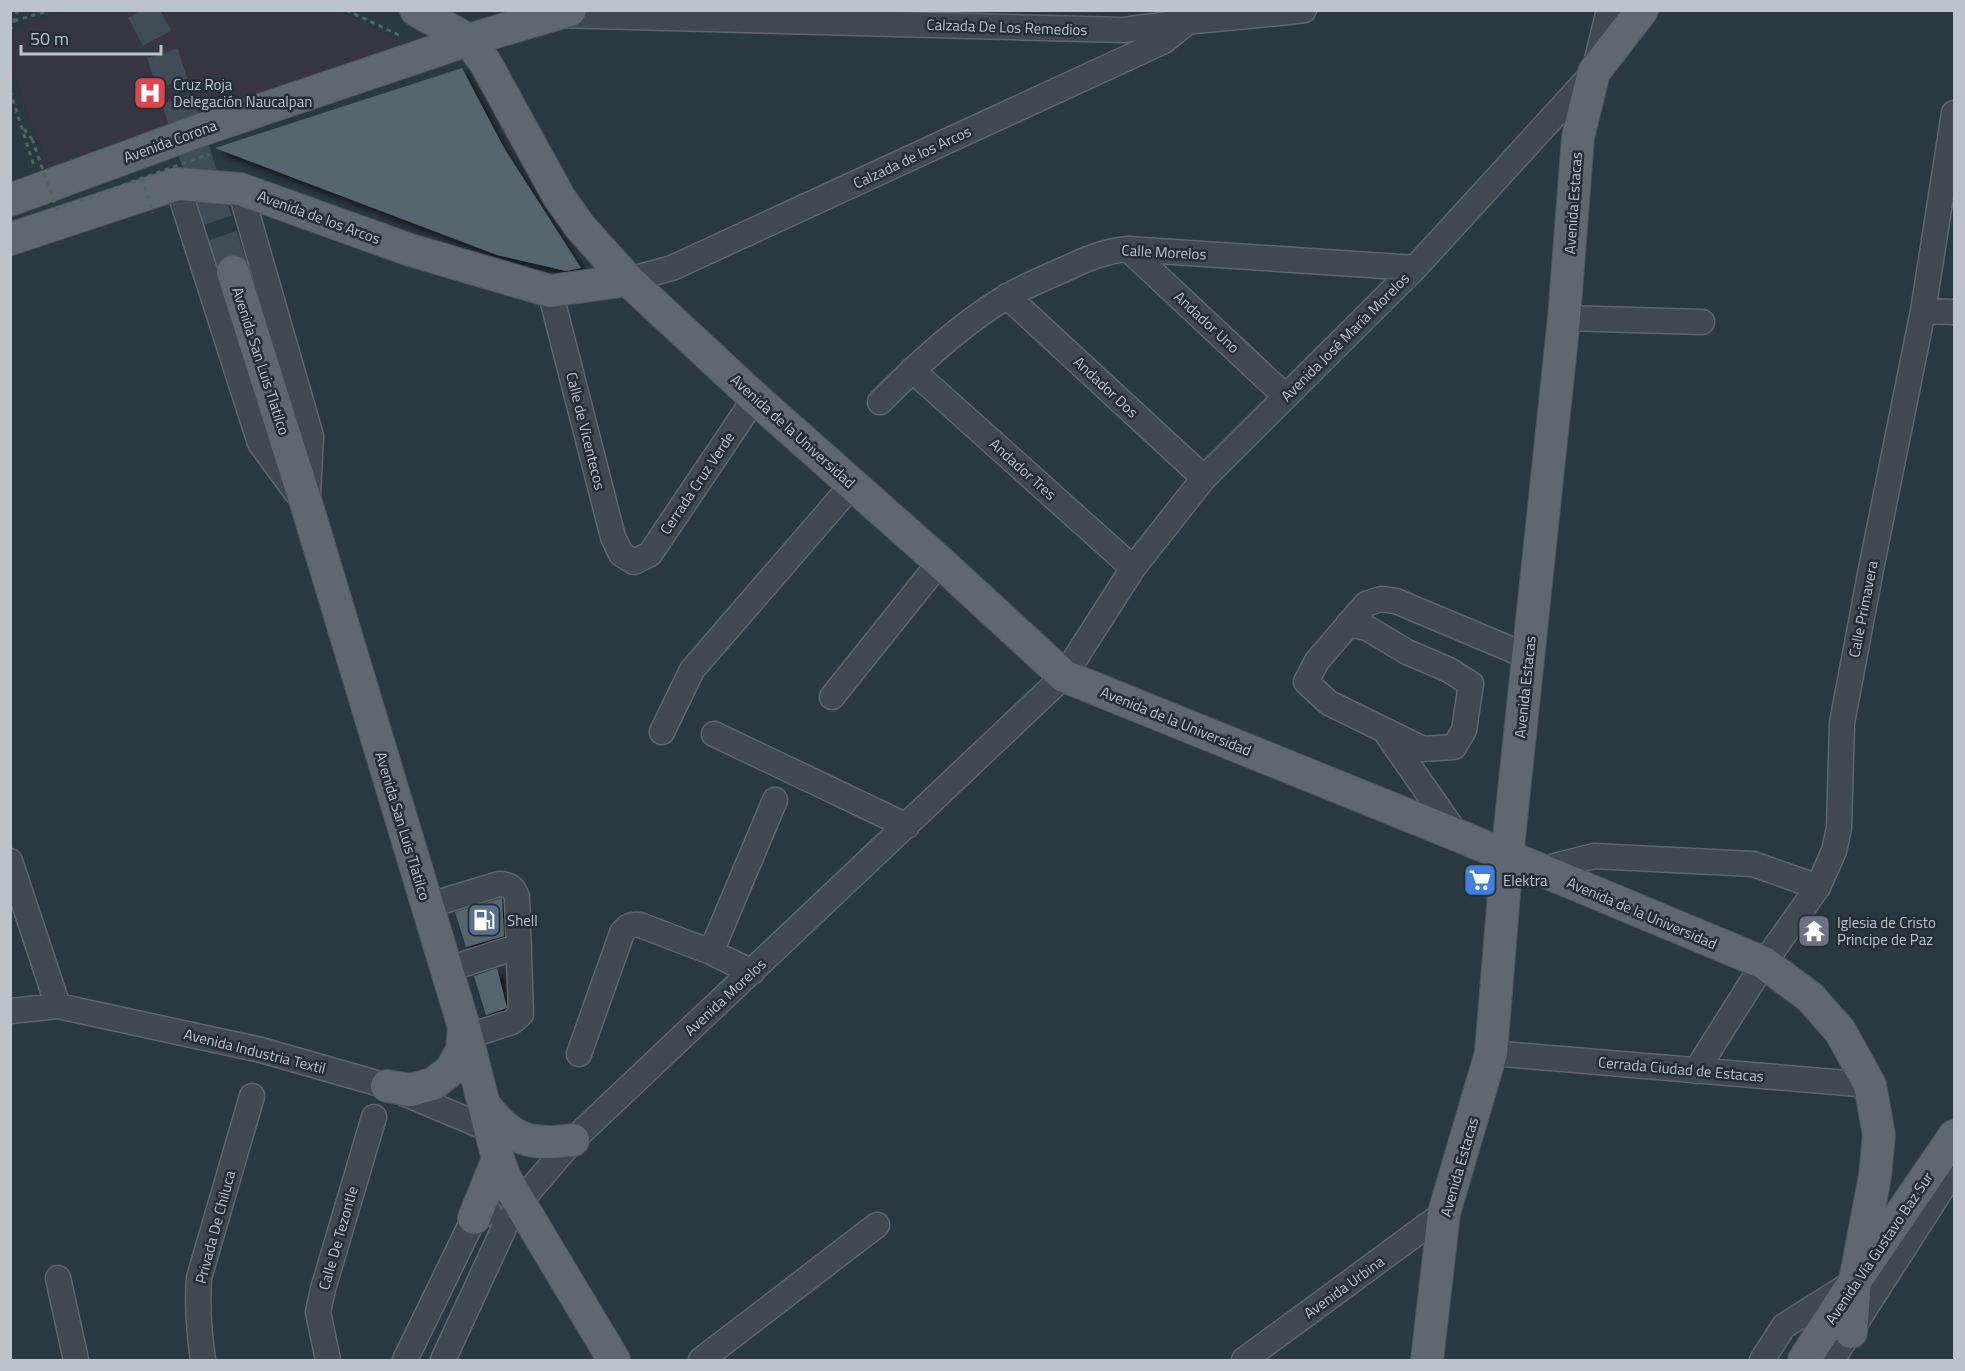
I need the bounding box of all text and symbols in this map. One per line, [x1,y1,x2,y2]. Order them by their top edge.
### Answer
street label: Calzada De Los Remedios [926,13,1088,41]
scale bar [21,18,160,56]
text: 50 m [30,25,69,52]
place label: Cruz Roja Delegación Naucalpan [173,73,312,113]
hospital icon: Cruz Roja Delegación Naucalpan [132,75,168,111]
street label: Avenida Corona [120,113,220,169]
street label: Calzada de los Arcos [849,120,975,194]
street label: Avenida Estacas [1558,151,1588,255]
street label: Avenida de los Arcos [254,184,384,250]
street label: Calle Morelos [1121,238,1207,266]
street label: Avenida José María Morelos [1275,267,1415,407]
street label: Avenida San Luis Tlatilco [226,284,296,438]
street label: Andador Uno [1169,285,1245,359]
street label: Andador Dos [1068,351,1144,423]
street label: Avenida de la Universidad [725,369,861,493]
street label: Calle de Vicentecos [560,370,612,492]
street label: Cerrada Cruz Verde [654,427,740,539]
street label: Andador Tres [984,433,1062,505]
street label: Calle Primavera [1842,558,1884,659]
street label: Avenida Estacas [1508,635,1542,739]
street label: Avenida de la Universidad [1097,680,1255,762]
street label: Avenida San Luis Tlatilco [369,749,437,903]
supermarket icon: Elektra [1462,862,1498,898]
place label: Elektra [1503,869,1548,892]
street label: Avenida de la Universidad [1563,871,1721,955]
fuel station icon: Shell [466,902,502,938]
place label: Shell [507,909,538,932]
place label: Iglesia de Cristo Principe de Paz [1837,911,1936,951]
temple icon: Iglesia de Cristo Principe de Paz [1796,913,1832,949]
street label: Avenida Morelos [679,953,771,1041]
street label: Avenida Industria Textil [182,1022,328,1080]
street label: Cerrada Ciudad de Estacas [1597,1050,1765,1088]
street label: Avenida Estacas [1434,1115,1484,1219]
street label: Privada De Chiluca [189,1167,241,1286]
street label: Avenida Vía Gustavo Baz Sur [1819,1167,1939,1329]
street label: Calle De Tezontle [312,1183,364,1293]
street label: Avenida Urbina [1299,1249,1390,1324]

